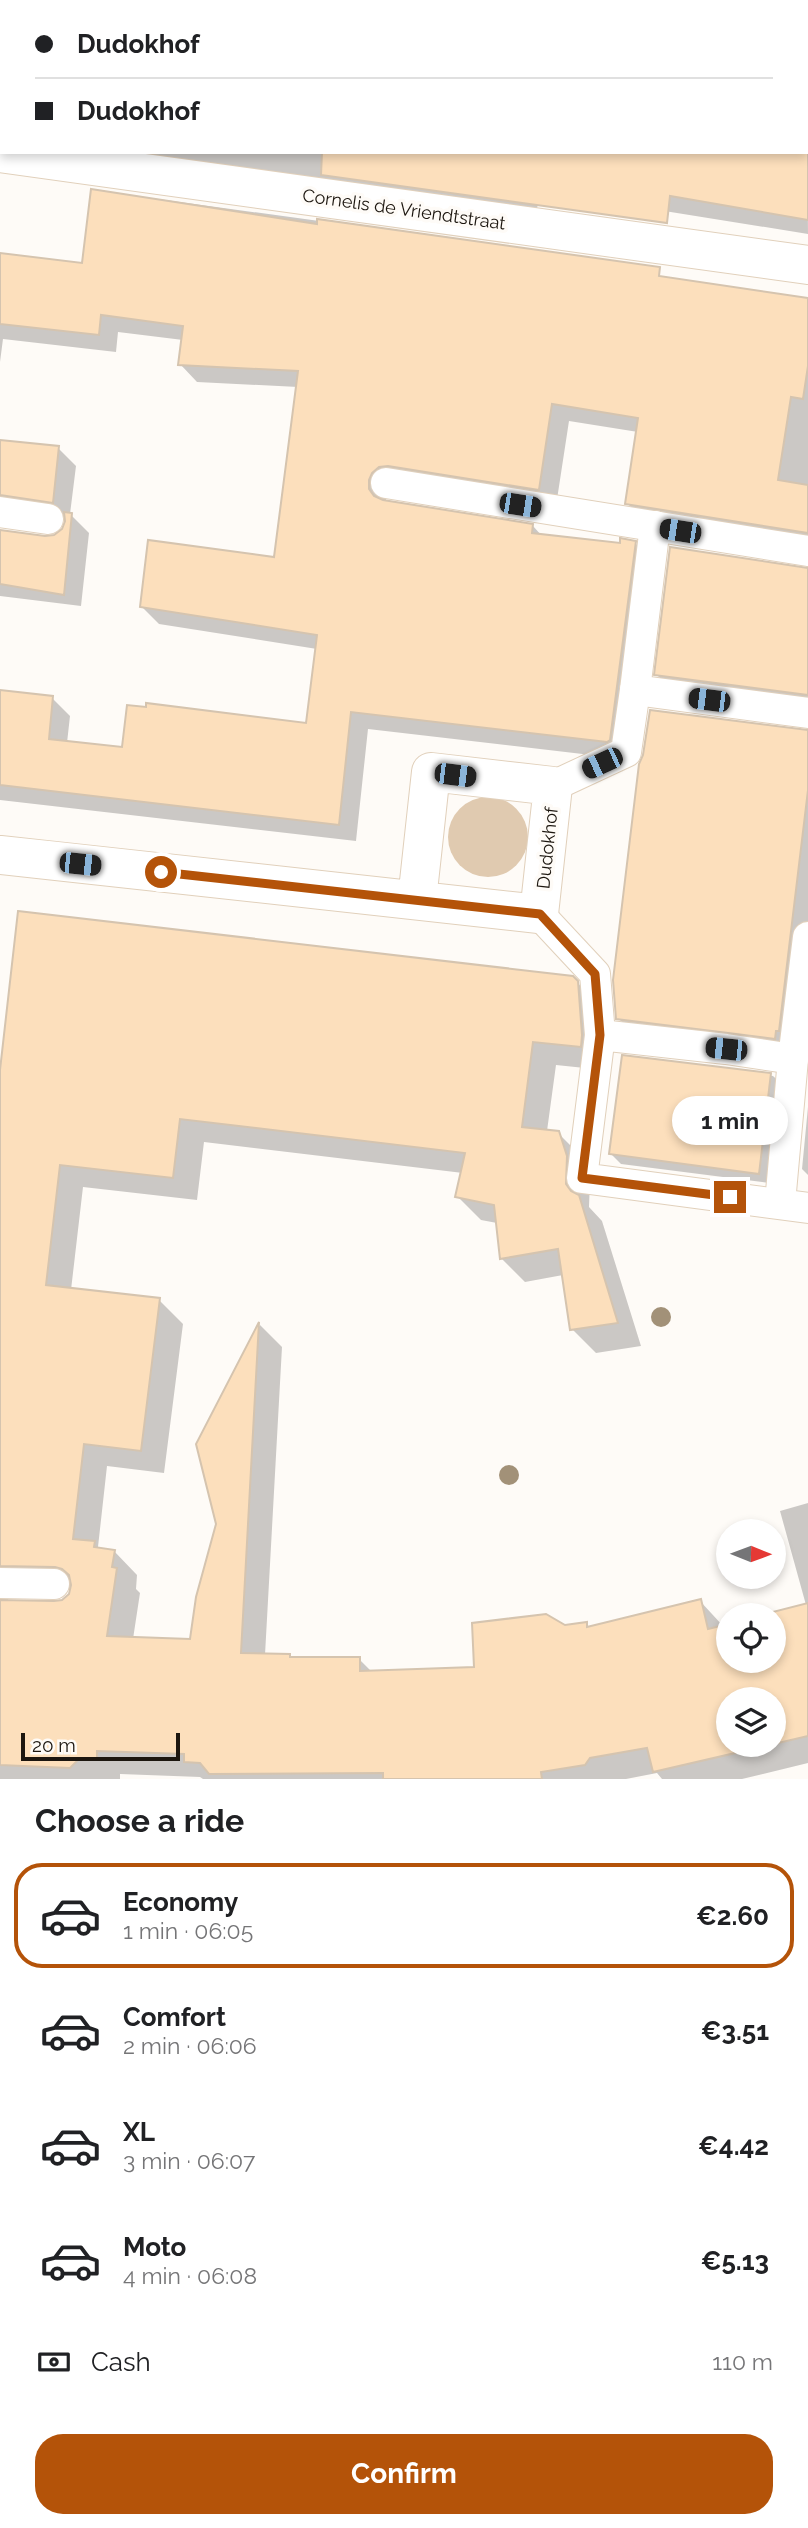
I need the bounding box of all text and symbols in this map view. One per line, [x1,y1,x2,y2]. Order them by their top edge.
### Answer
text: Dudokhof [77,29,200,59]
text: Dudokhof [77,96,200,126]
street label: Cornelis de Vriendtstraat [301,184,507,234]
car [498,491,543,519]
car [658,517,703,545]
car [687,687,732,713]
car [579,745,626,781]
car [433,762,478,788]
street label: Dudokhof [532,805,562,890]
car [59,851,102,877]
route start [145,856,177,888]
car [705,1036,748,1062]
callout: 1 min [672,1096,788,1144]
text: 1 min [701,1107,759,1134]
route end [714,1181,746,1213]
north arrow [716,1519,786,1589]
map controls [716,1519,786,1757]
button: locate [716,1603,786,1673]
button: layers [716,1687,786,1757]
scale bar [21,1730,180,1762]
text: 20 m [32,1734,76,1756]
text: Choose a ride [35,1802,244,1839]
icon: car [39,1884,102,1947]
text: Economy [123,1887,238,1917]
text: €2.60 [696,1901,769,1931]
text: 1 min · 06:05 [123,1917,253,1944]
icon: car [39,1999,102,2062]
text: Comfort [123,2002,226,2032]
text: €3.51 [701,2016,769,2046]
text: 2 min · 06:06 [123,2032,257,2059]
icon: car [39,2114,102,2177]
text: XL [123,2117,155,2147]
text: €4.42 [698,2131,769,2161]
text: 3 min · 06:07 [123,2147,255,2174]
icon: car [39,2229,102,2292]
text: Moto [123,2232,186,2262]
text: €5.13 [701,2246,769,2276]
text: 4 min · 06:08 [123,2262,257,2289]
icon: cash [35,2343,73,2381]
text: Cash [91,2347,151,2377]
text: 110 m [712,2348,773,2375]
button: Confirm [35,2434,773,2514]

